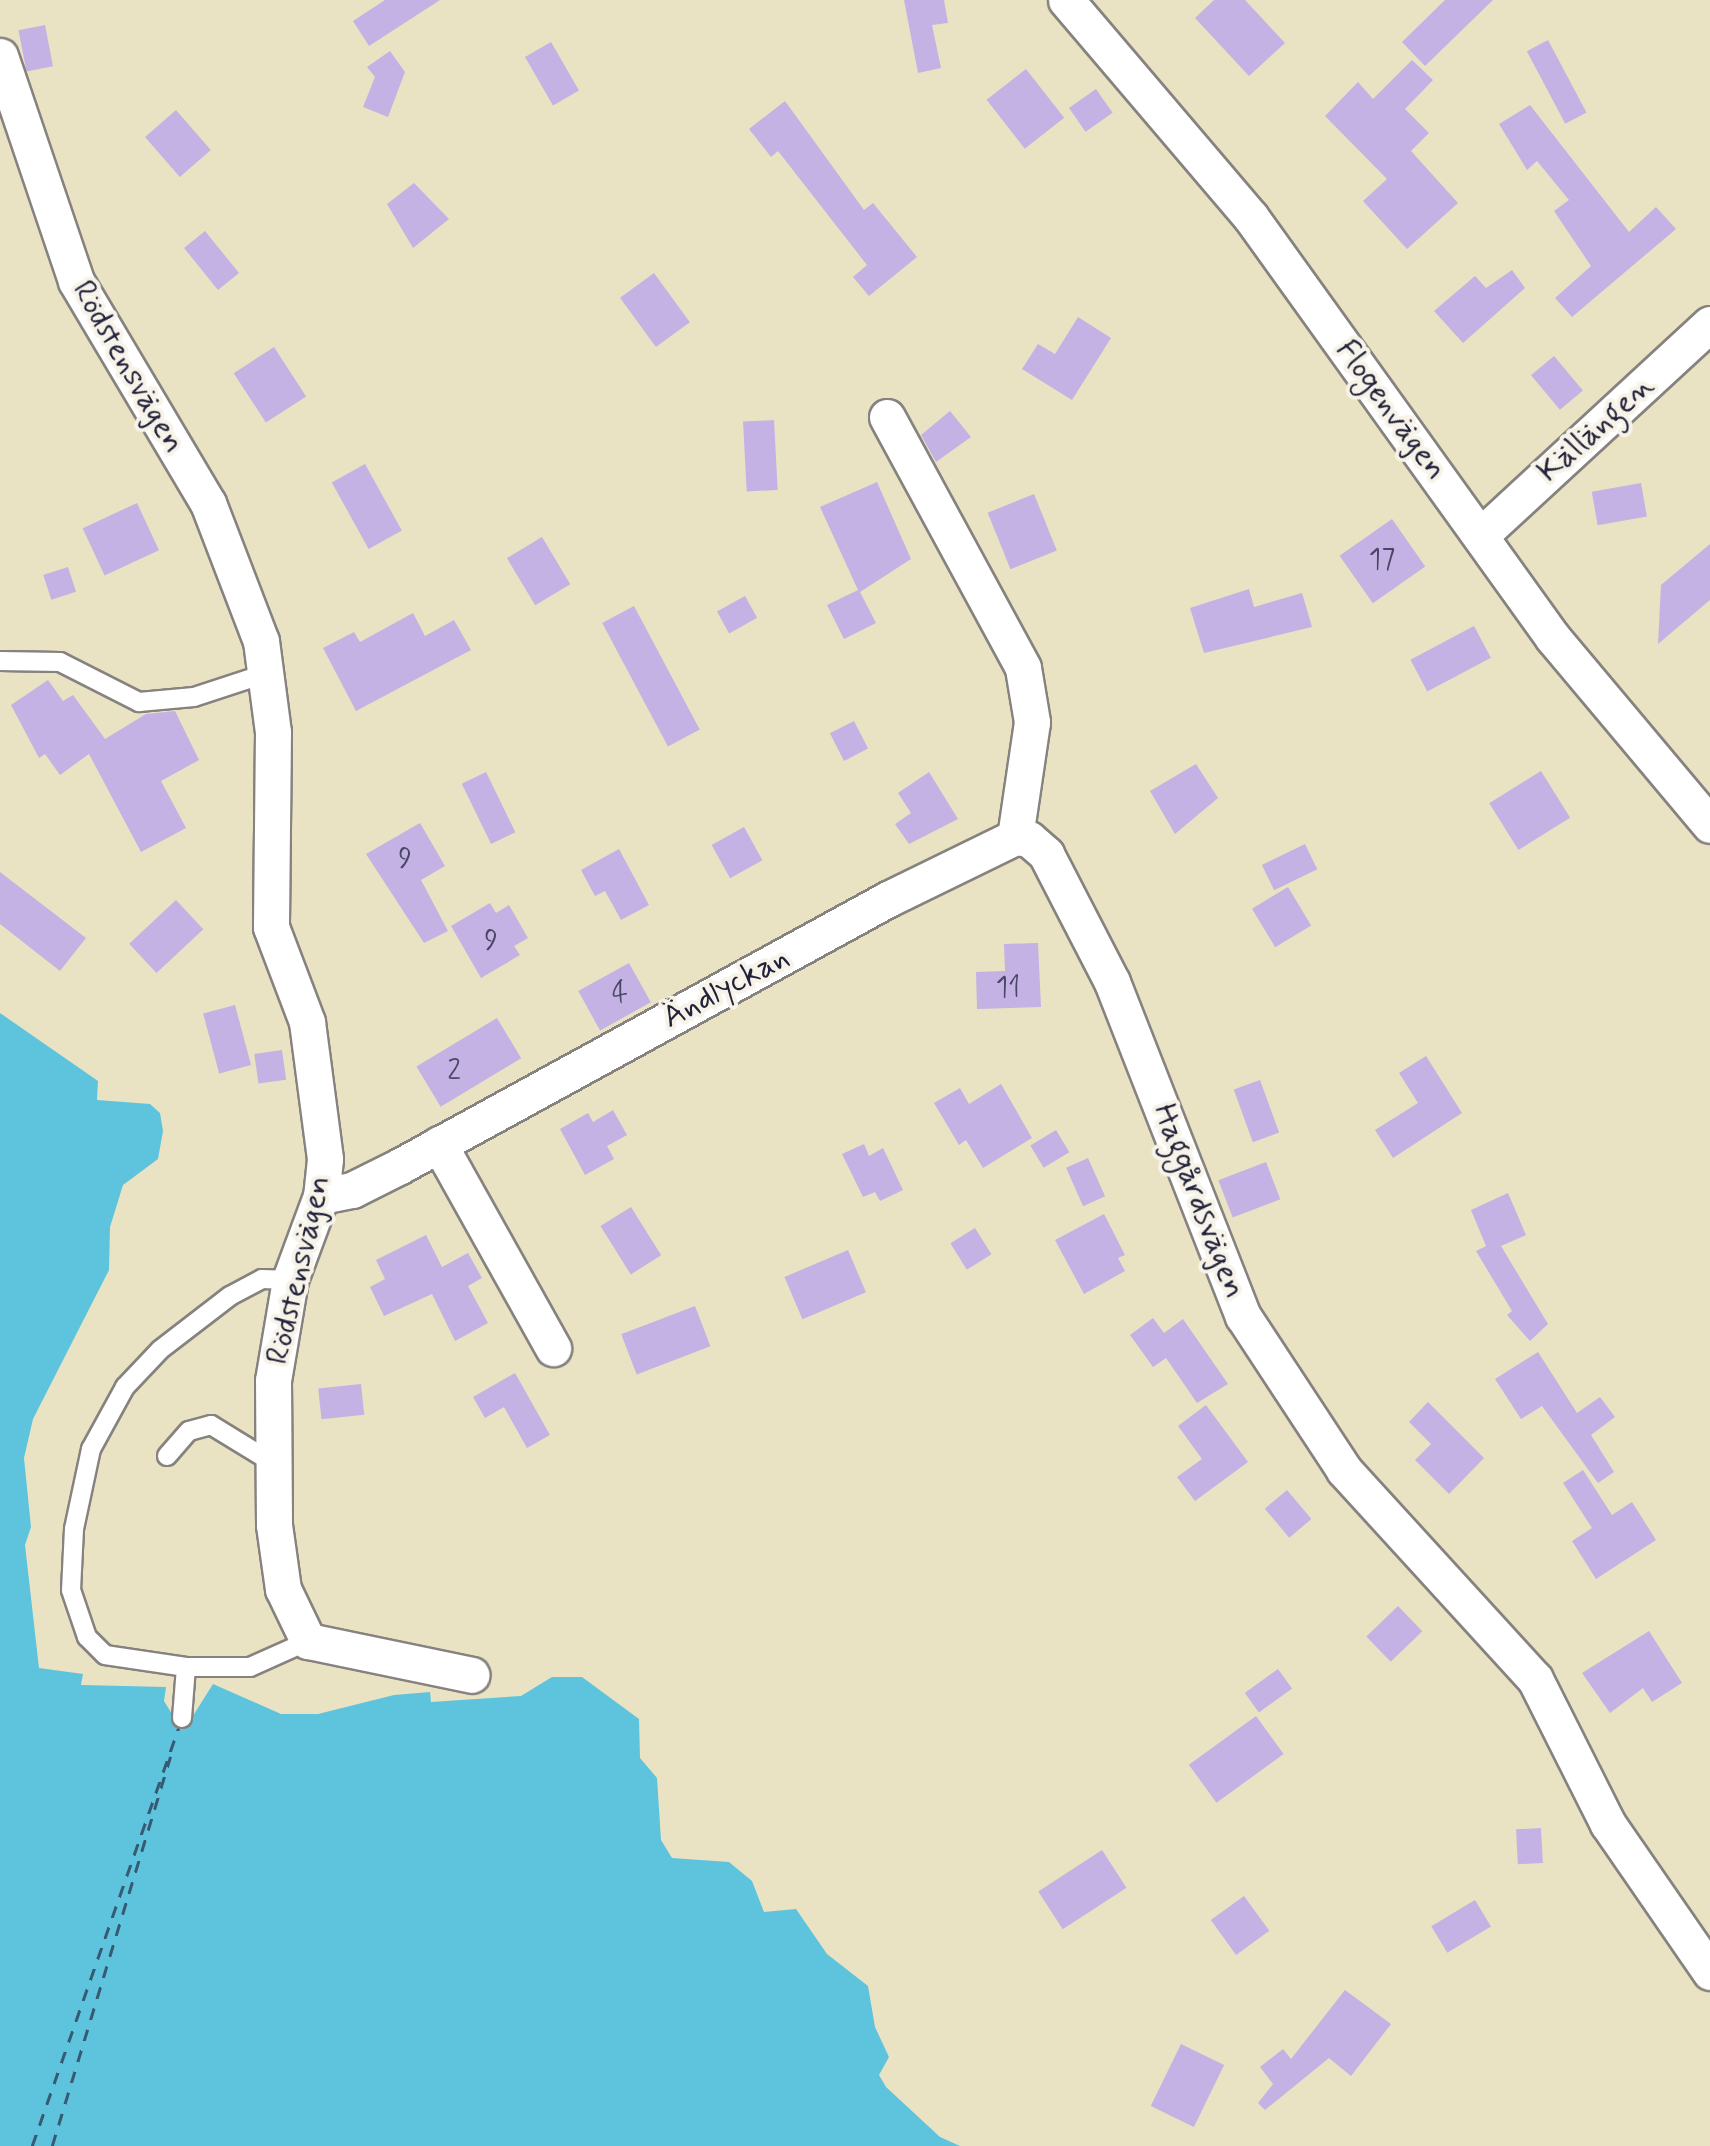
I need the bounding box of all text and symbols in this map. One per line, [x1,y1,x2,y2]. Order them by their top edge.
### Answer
street label: Rödstensvägen [63,274,193,460]
street label: Flogenvägen [1327,332,1455,488]
street label: Källängen [1530,367,1662,491]
house number: 17 [1369,544,1395,578]
house number: 9 [398,843,412,877]
house number: 9 [484,925,498,959]
street label: Ändlyckan [656,939,796,1037]
house number: 11 [996,972,1020,1006]
house number: 4 [612,977,628,1011]
house number: 2 [447,1055,461,1089]
street label: Haggårdsvägen [1144,1098,1254,1304]
street label: Rödstensvägen [259,1172,339,1368]

